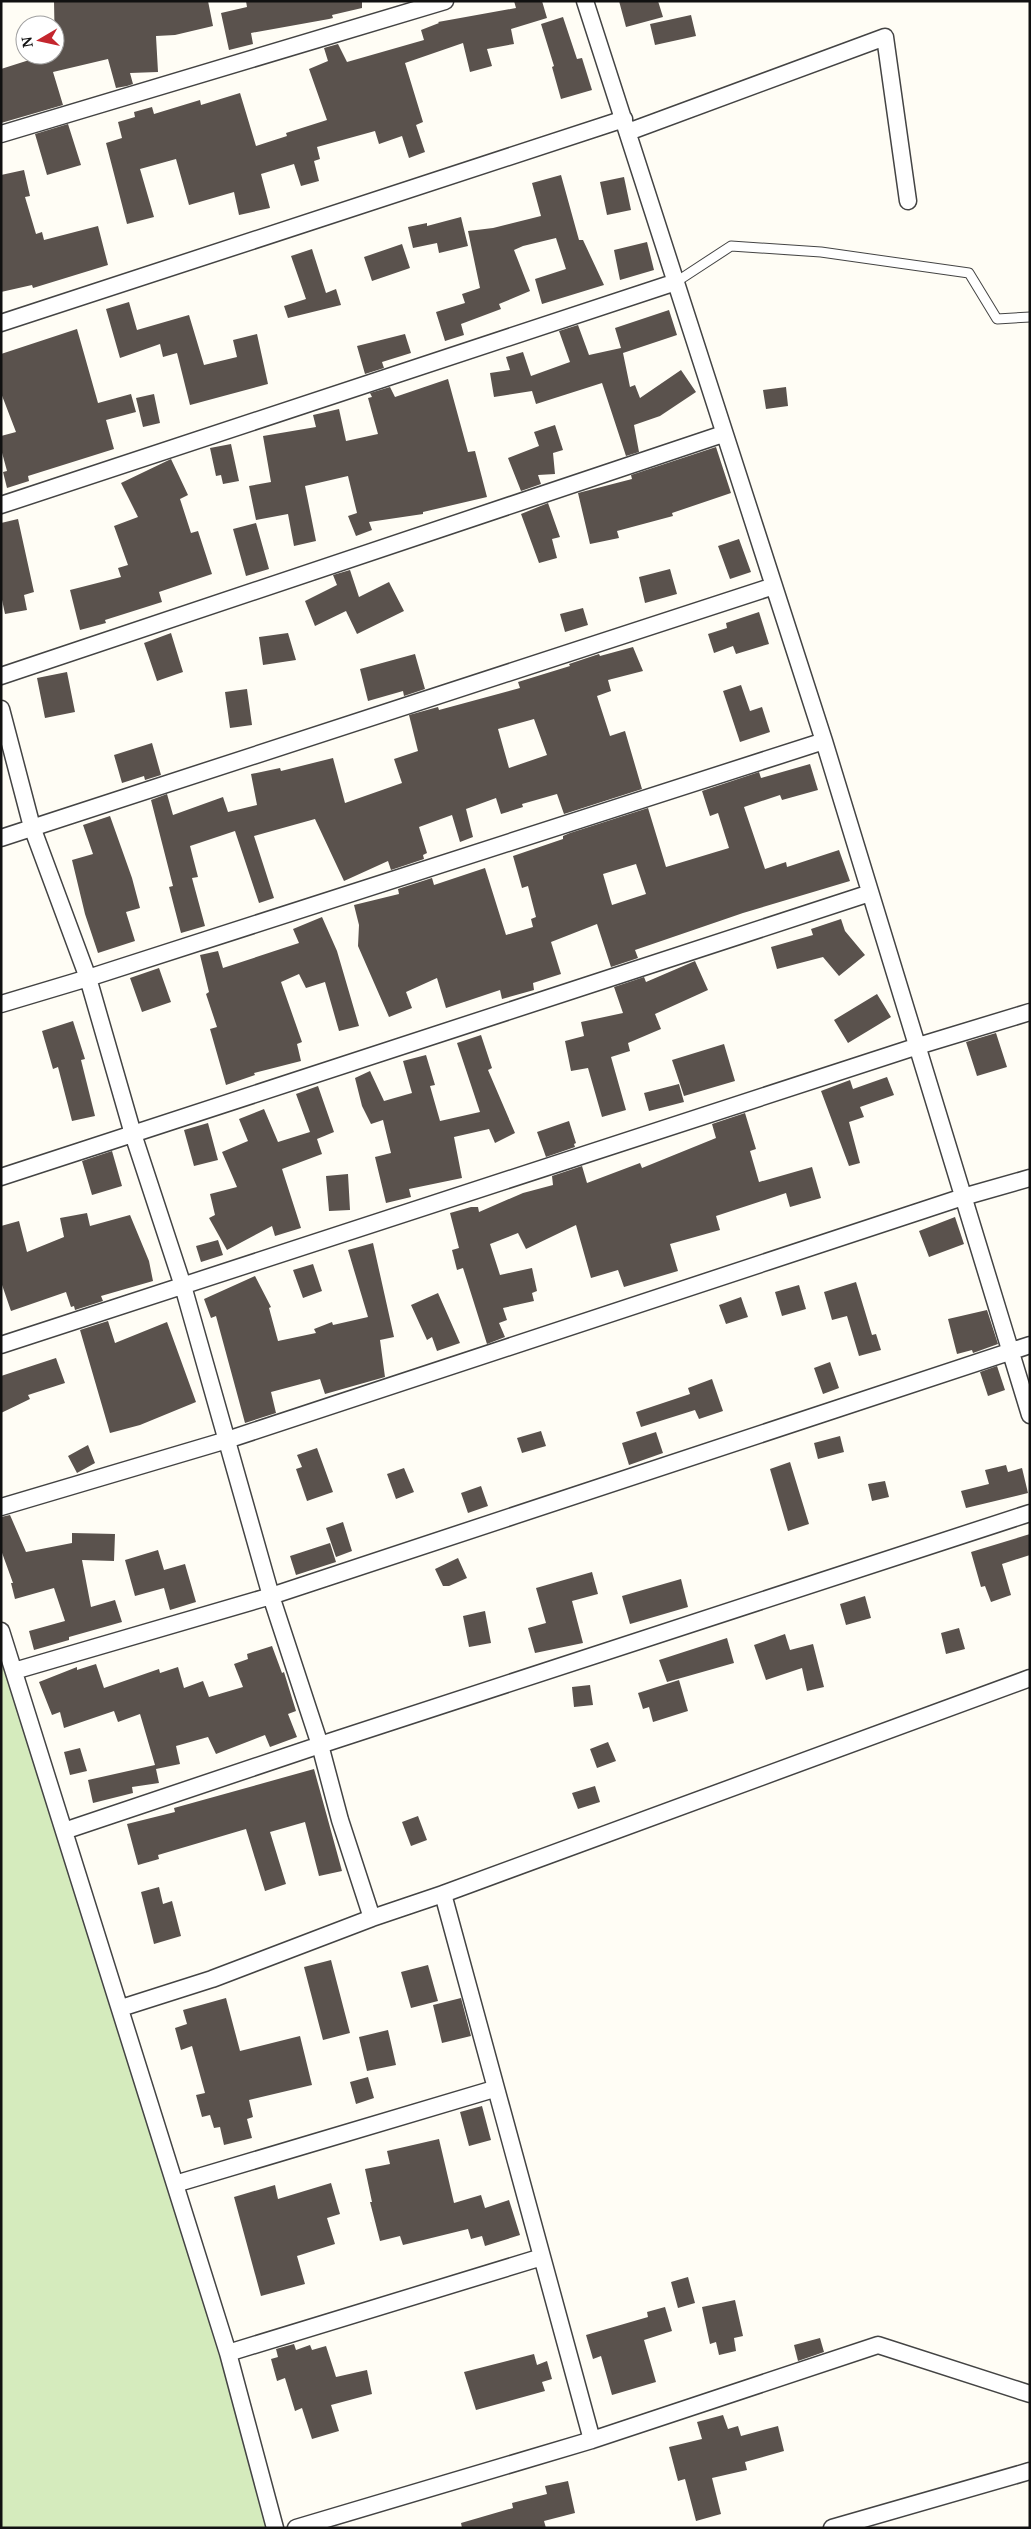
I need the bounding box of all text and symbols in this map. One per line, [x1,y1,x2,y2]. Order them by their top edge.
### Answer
north arrow [15,15,65,65]
text: N [16,35,37,49]

